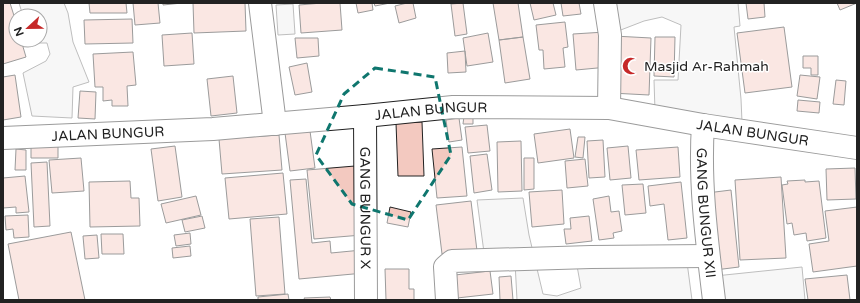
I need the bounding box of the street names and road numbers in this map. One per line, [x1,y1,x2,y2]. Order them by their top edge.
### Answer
street label: JALAN BUNGUR [374,98,487,123]
street label: JALAN BUNGUR [695,116,810,149]
street label: JALAN BUNGUR [51,123,165,144]
street label: GANG BUNGUR X [357,147,374,269]
street label: GANG BUNGUR XII [693,148,720,279]

